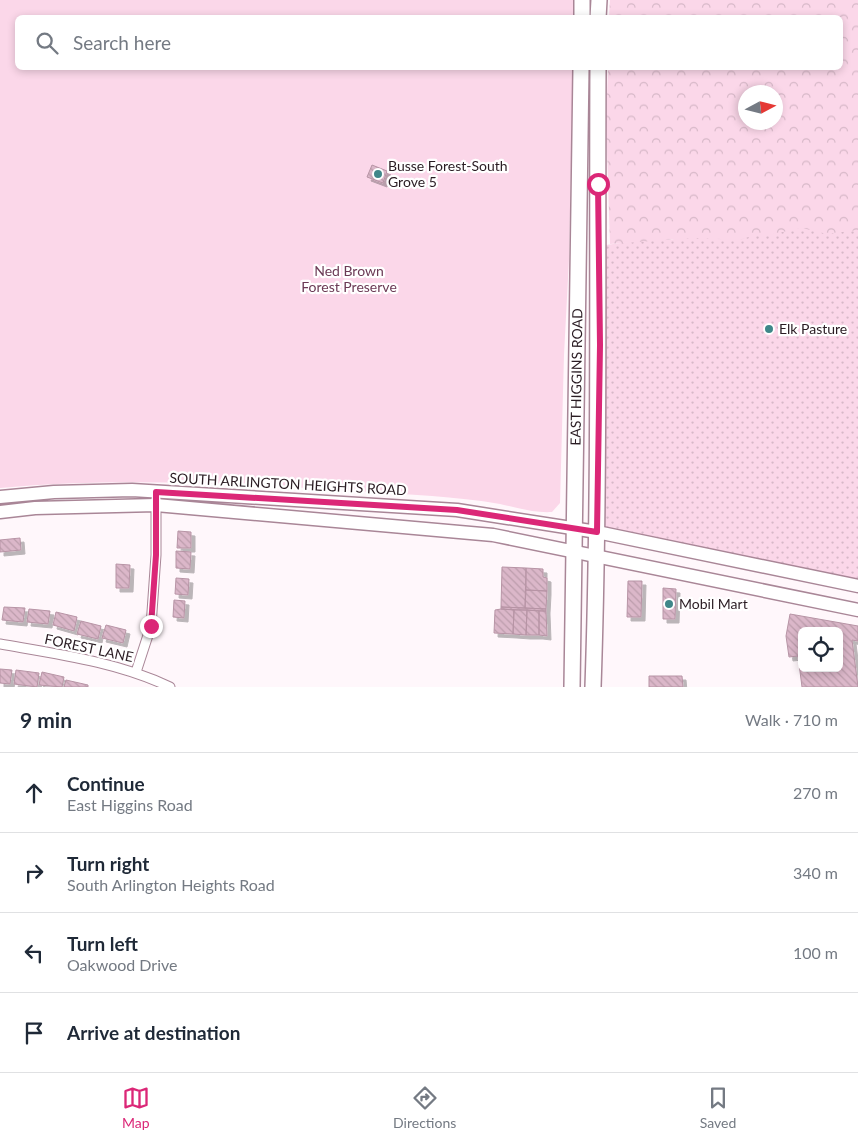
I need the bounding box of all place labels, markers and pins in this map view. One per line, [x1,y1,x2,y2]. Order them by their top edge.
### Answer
place label: Busse Forest-South Grove 5 [388,157,508,190]
marker: Busse Forest-South Grove 5 [372,168,384,180]
place label: Elk Pasture [779,320,847,337]
marker: Elk Pasture [763,323,775,335]
place label: Mobil Mart [679,595,748,612]
marker: Mobil Mart [663,598,675,610]

